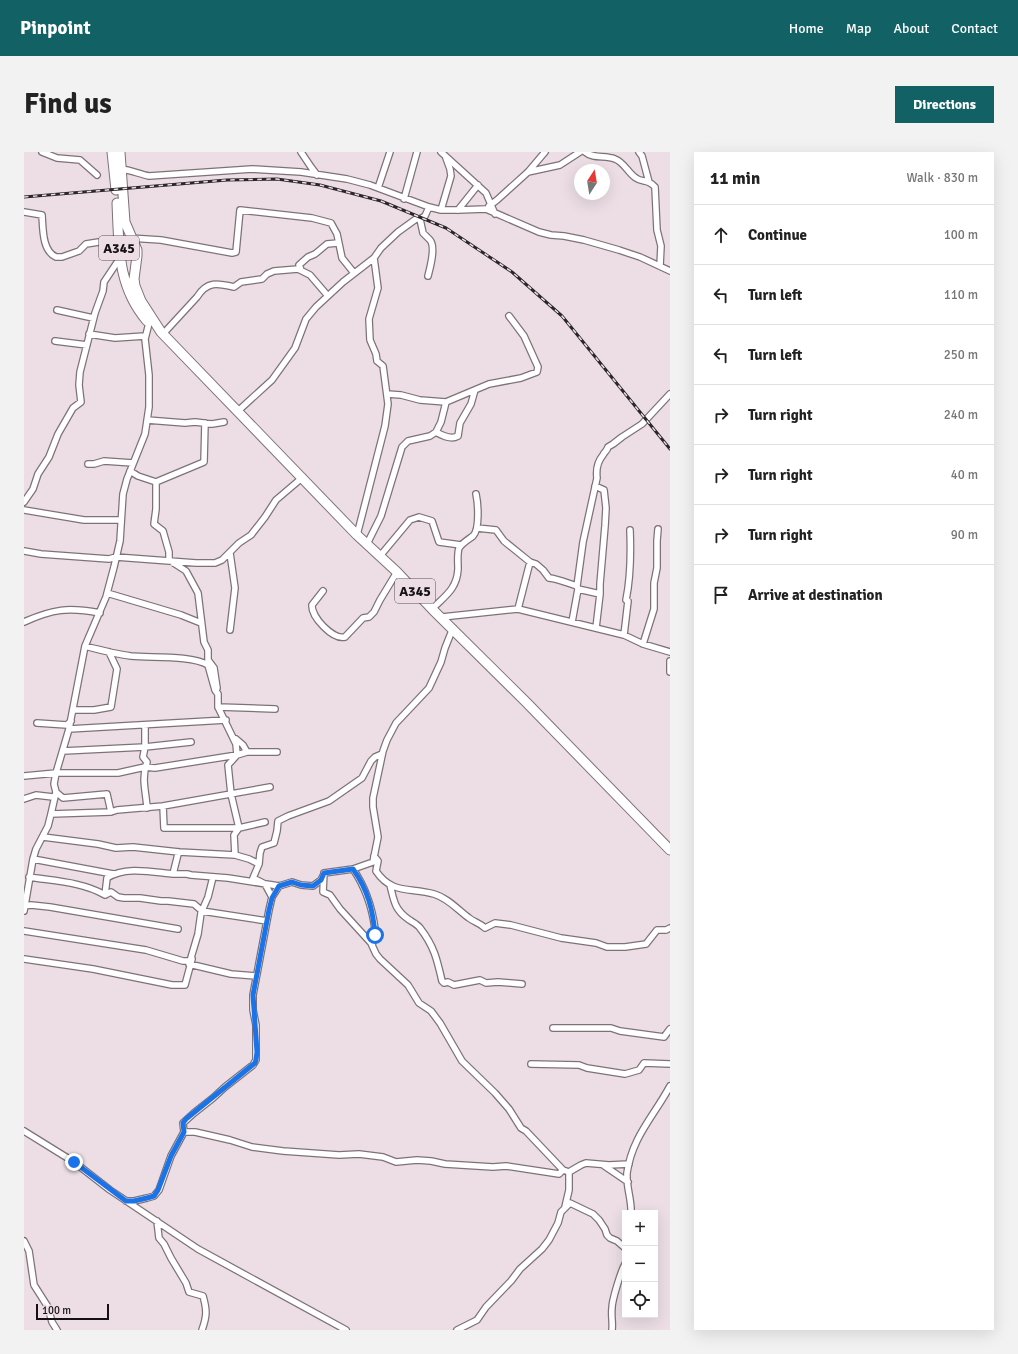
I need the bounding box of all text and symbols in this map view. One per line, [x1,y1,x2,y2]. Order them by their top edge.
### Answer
text: Pinpoint [20,16,91,40]
text: Home [789,20,824,37]
text: Map [846,20,871,37]
text: About [893,20,929,37]
text: Contact [951,20,998,37]
button: Directions [895,86,994,123]
text: Find us [24,87,112,121]
north arrow [574,164,610,200]
text: 11 min [710,168,760,189]
text: Walk · 830 m [907,170,978,186]
icon: ahead [710,224,732,246]
text: Continue [748,226,807,244]
text: 100 m [944,227,978,243]
road number: A345 [99,236,139,260]
icon: left [710,284,732,306]
text: Turn left [748,286,802,304]
text: 110 m [944,287,978,303]
icon: left [710,344,732,366]
text: Turn left [748,346,802,364]
text: 250 m [944,347,978,363]
icon: right [710,404,732,426]
text: Turn right [748,406,813,424]
text: 240 m [944,407,978,423]
icon: right [710,464,732,486]
text: Turn right [748,466,813,484]
text: 40 m [951,467,978,483]
icon: right [710,524,732,546]
text: Turn right [748,526,813,544]
text: 90 m [951,527,978,543]
road number: A345 [395,579,435,603]
icon: arrive [710,584,732,606]
text: Arrive at destination [748,586,883,604]
route start [366,926,384,944]
route end [65,1153,83,1171]
map controls [622,1210,658,1318]
button: + [622,1210,658,1246]
button: − [622,1246,658,1282]
button: locate [622,1282,658,1318]
scale bar [36,1302,109,1321]
text: 100 m [42,1304,71,1317]

